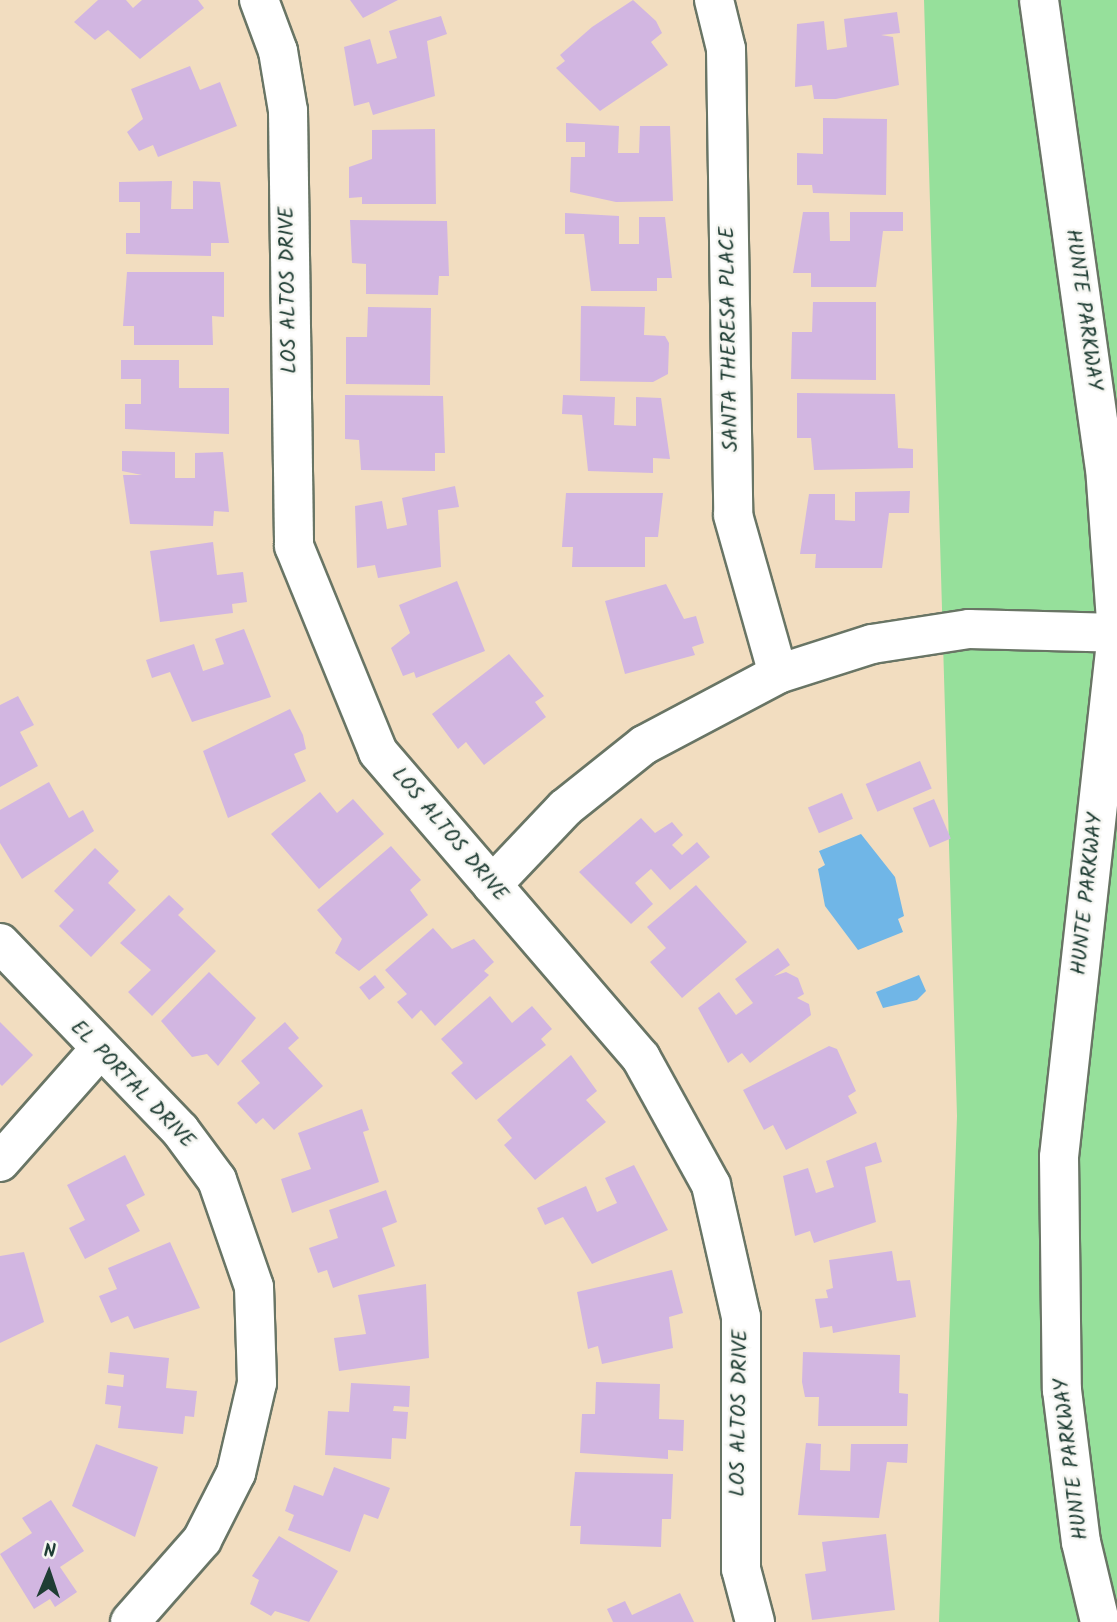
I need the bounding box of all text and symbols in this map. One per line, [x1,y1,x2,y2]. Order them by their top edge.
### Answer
street label: LOS ALTOS DRIVE [275,206,303,374]
street label: SANTA THERESA PLACE [715,226,745,452]
street label: HUNTE PARKWAY [1059,228,1107,392]
street label: LOS ALTOS DRIVE [385,763,513,907]
street label: HUNTE PARKWAY [1067,812,1109,976]
street label: EL PORTAL DRIVE [64,1016,200,1154]
street label: LOS ALTOS DRIVE [726,1329,754,1497]
street label: HUNTE PARKWAY [1050,1377,1094,1541]
text: N [43,1537,56,1567]
north arrow [14,1538,84,1608]

